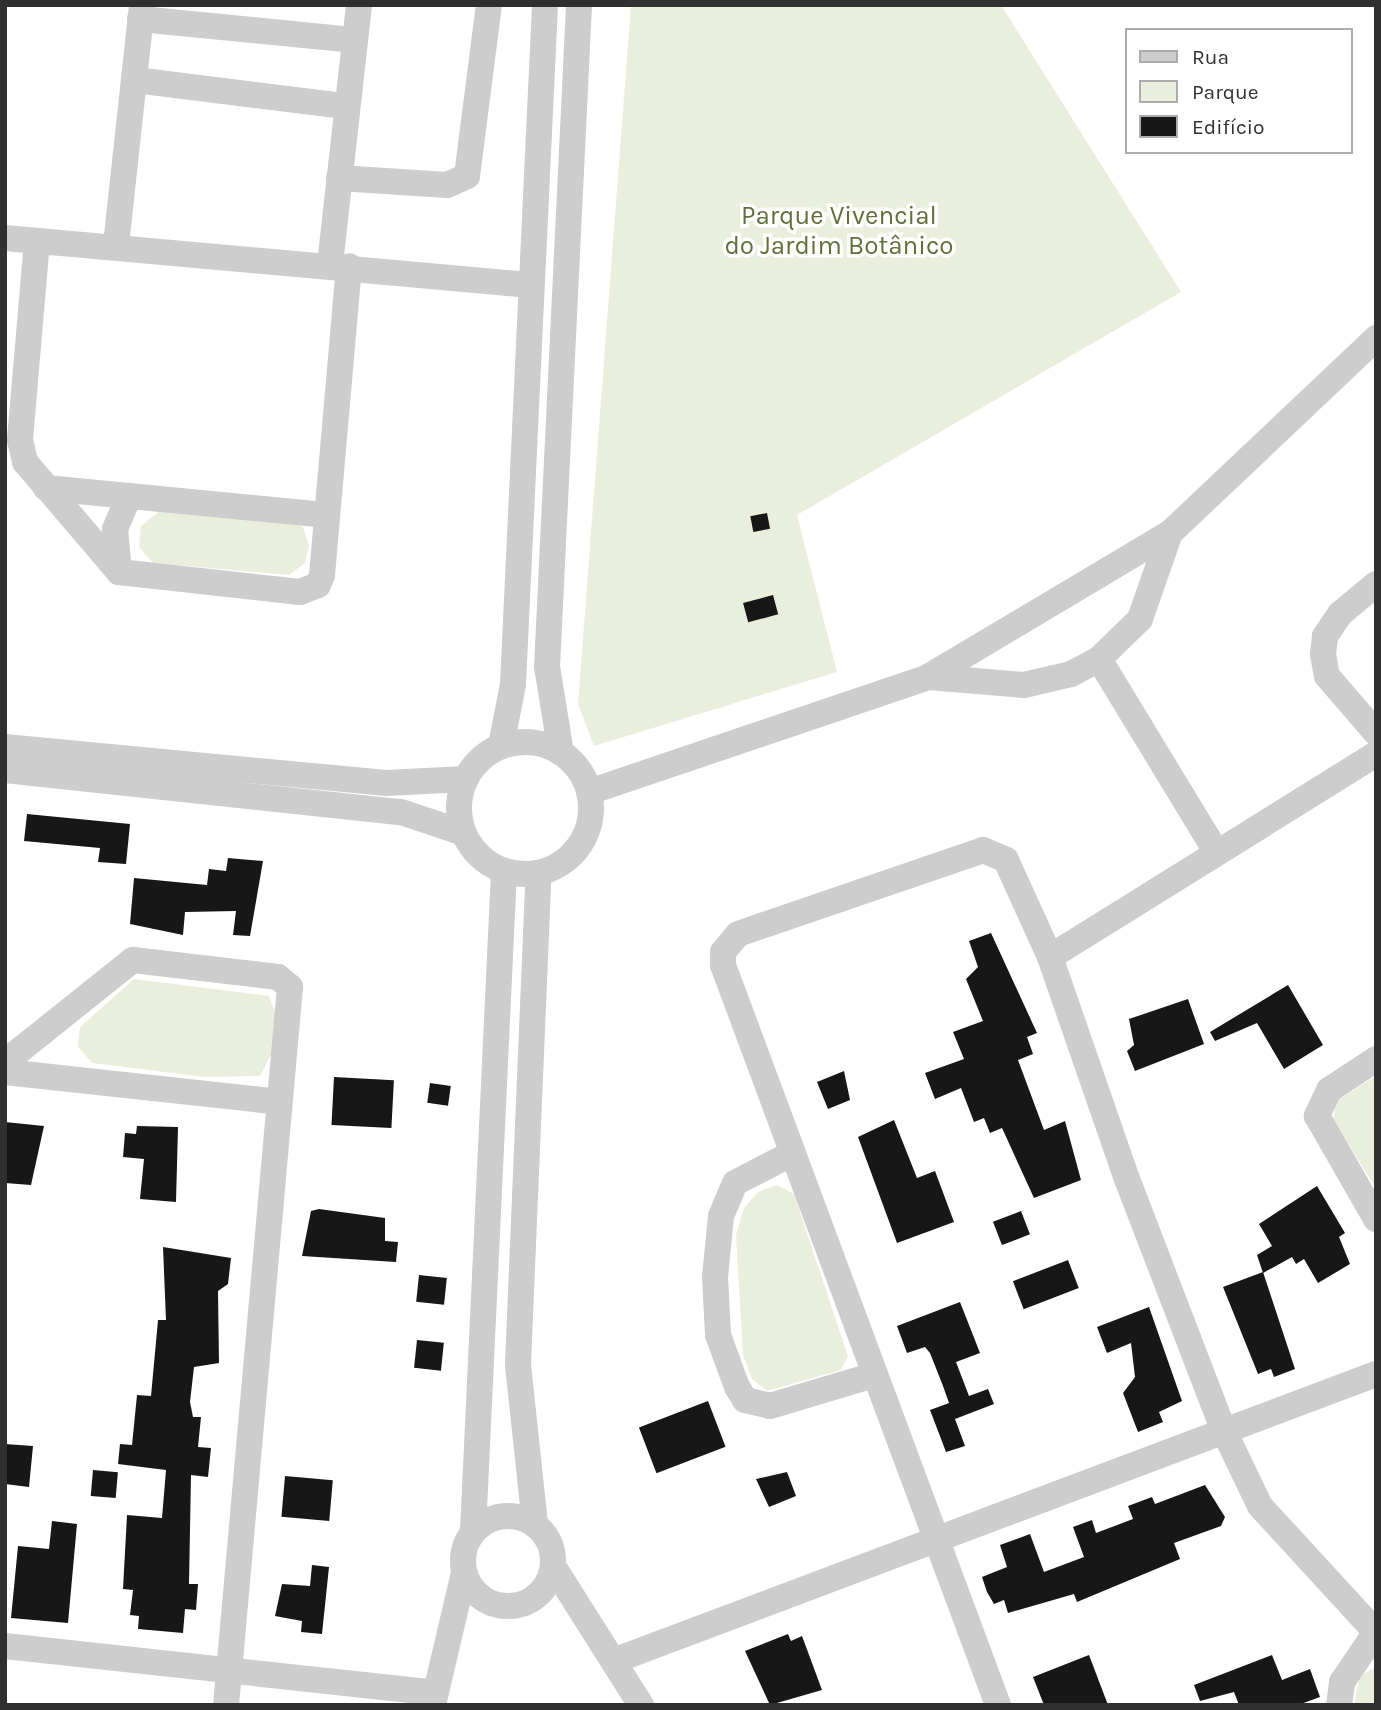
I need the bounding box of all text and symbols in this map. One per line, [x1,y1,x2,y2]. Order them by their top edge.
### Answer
legend [1126,28,1353,154]
text: Rua [1192,45,1229,69]
text: Parque [1192,80,1259,104]
text: Edifício [1192,115,1265,139]
park label: Parque Vivencial do Jardim Botânico [724,200,954,262]

